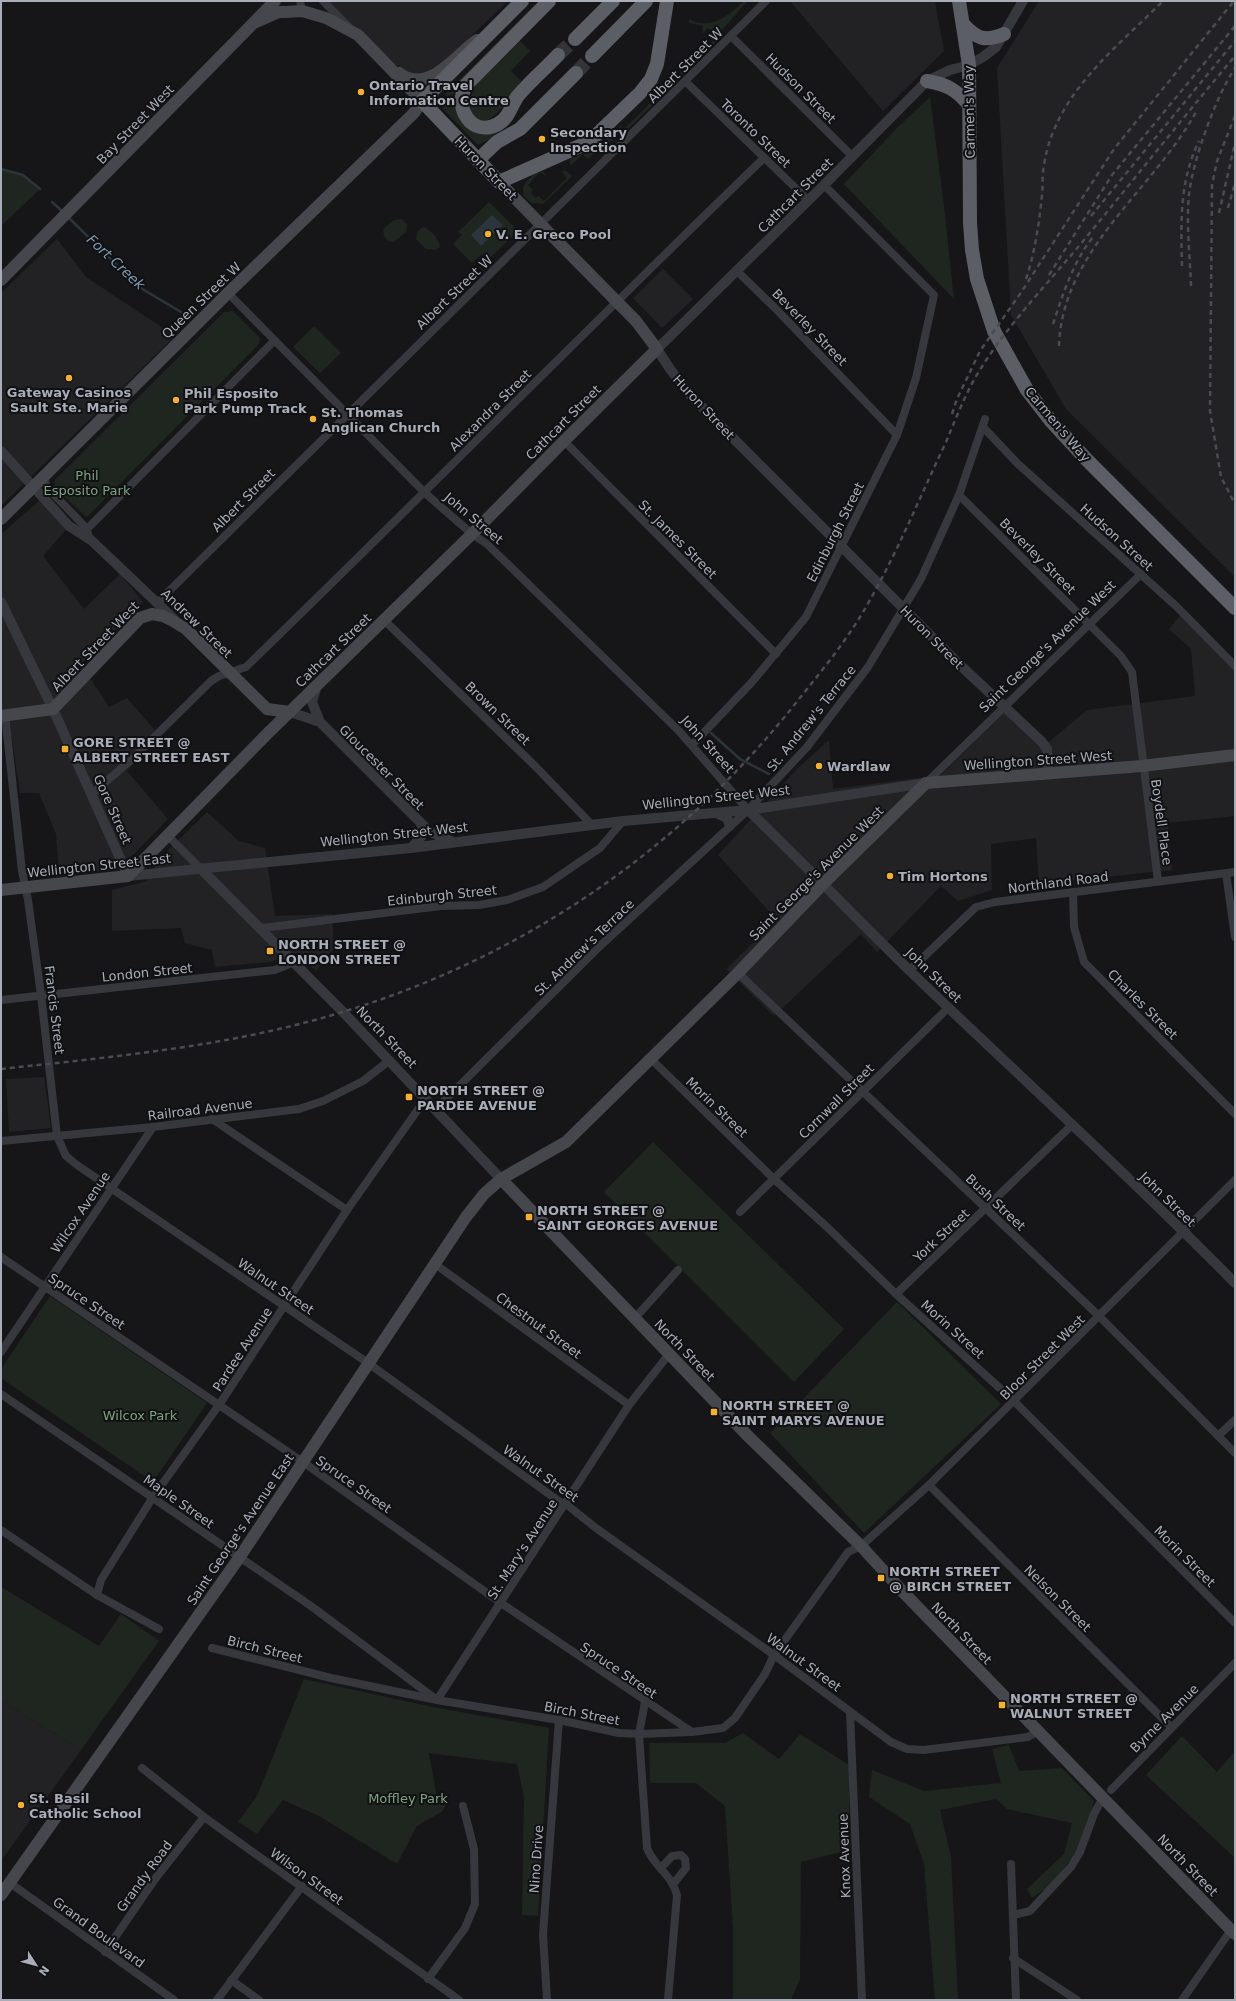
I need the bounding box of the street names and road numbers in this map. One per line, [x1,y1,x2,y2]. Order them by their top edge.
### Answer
street label: Albert Street W [645,25,726,106]
street label: Hudson Street [763,50,839,126]
street label: Carmen's Way [961,65,978,159]
street label: Bay Street West [94,82,177,167]
street label: Toronto Street [717,95,794,171]
street label: Huron Street [451,133,520,203]
street label: Cathcart Street [755,155,836,236]
street label: Albert Street W [413,252,496,332]
street label: Queen Street W [159,259,244,342]
street label: Beverley Street [769,286,850,369]
street label: Alexandra Street [446,366,534,454]
street label: Huron Street [670,372,737,443]
street label: Cathcart Street [523,382,604,463]
street label: Carmen's Way [1022,384,1094,465]
street label: Albert Street [209,466,278,535]
street label: Edinburgh Street [804,480,867,585]
street label: John Street [441,489,506,547]
street label: St. James Street [635,497,720,582]
street label: Hudson Street [1077,501,1156,574]
street label: Beverley Street [997,515,1079,597]
street label: Saint George's Avenue West [976,577,1119,716]
street label: Andrew Street [158,586,235,661]
street label: Albert Street West [49,598,142,694]
street label: Huron Street [897,603,966,672]
street label: Cathcart Street [292,610,374,690]
street label: St. Andrew's Terrace [764,662,859,775]
street label: Brown Street [462,679,533,748]
street label: John Street [677,712,737,776]
street label: Gloucester Street [336,722,427,813]
street label: Wellington Street West [963,748,1113,773]
street label: Gore Street [90,772,135,846]
street label: Boydell Place [1148,778,1175,866]
street label: Wellington Street West [641,782,791,813]
street label: Saint George's Avenue West [746,803,887,944]
street label: Wellington Street West [319,819,469,850]
street label: Wellington Street East [26,850,172,881]
street label: Northland Road [1007,869,1109,896]
street label: Edinburgh Street [387,882,498,909]
street label: St. Andrew's Terrace [531,896,637,999]
street label: John Street [902,944,965,1006]
street label: London Street [101,960,193,985]
street label: Francis Street [42,965,67,1055]
street label: Charles Street [1105,966,1181,1042]
street label: North Street [353,1003,420,1071]
street label: Cornwall Street [796,1061,877,1142]
street label: Morin Street [683,1074,751,1141]
street label: Railroad Avenue [147,1096,253,1123]
street label: John Street [1136,1168,1199,1230]
street label: Wilcox Avenue [48,1169,113,1256]
street label: Bush Street [963,1171,1028,1234]
street label: York Street [910,1206,972,1266]
street label: Walnut Street [235,1255,317,1317]
street label: Spruce Street [46,1270,128,1332]
street label: Chestnut Street [493,1289,585,1362]
street label: Morin Street [918,1297,987,1362]
street label: Pardee Avenue [210,1304,275,1394]
street label: Bloor Street West [997,1312,1088,1403]
street label: North Street [651,1316,718,1384]
street label: Walnut Street [500,1442,581,1505]
street label: Saint George's Avenue East [184,1451,297,1608]
street label: Spruce Street [313,1453,394,1516]
street label: Maple Street [141,1472,217,1531]
street label: St. Mary's Avenue [484,1496,560,1602]
street label: Morin Street [1151,1523,1218,1590]
street label: Nelson Street [1021,1562,1094,1635]
street label: North Street [928,1599,995,1667]
street label: Walnut Street [763,1630,844,1695]
street label: Birch Street [226,1633,304,1666]
street label: Spruce Street [578,1639,660,1701]
street label: Byrne Avenue [1127,1681,1202,1756]
street label: Birch Street [543,1699,621,1728]
street label: Knox Avenue [836,1814,853,1898]
street label: Nino Drive [527,1824,546,1894]
street label: North Street [1154,1831,1221,1899]
street label: Grandy Road [114,1838,175,1915]
street label: Wilson Street [267,1845,346,1908]
street label: Grand Boulevard [50,1894,148,1971]

